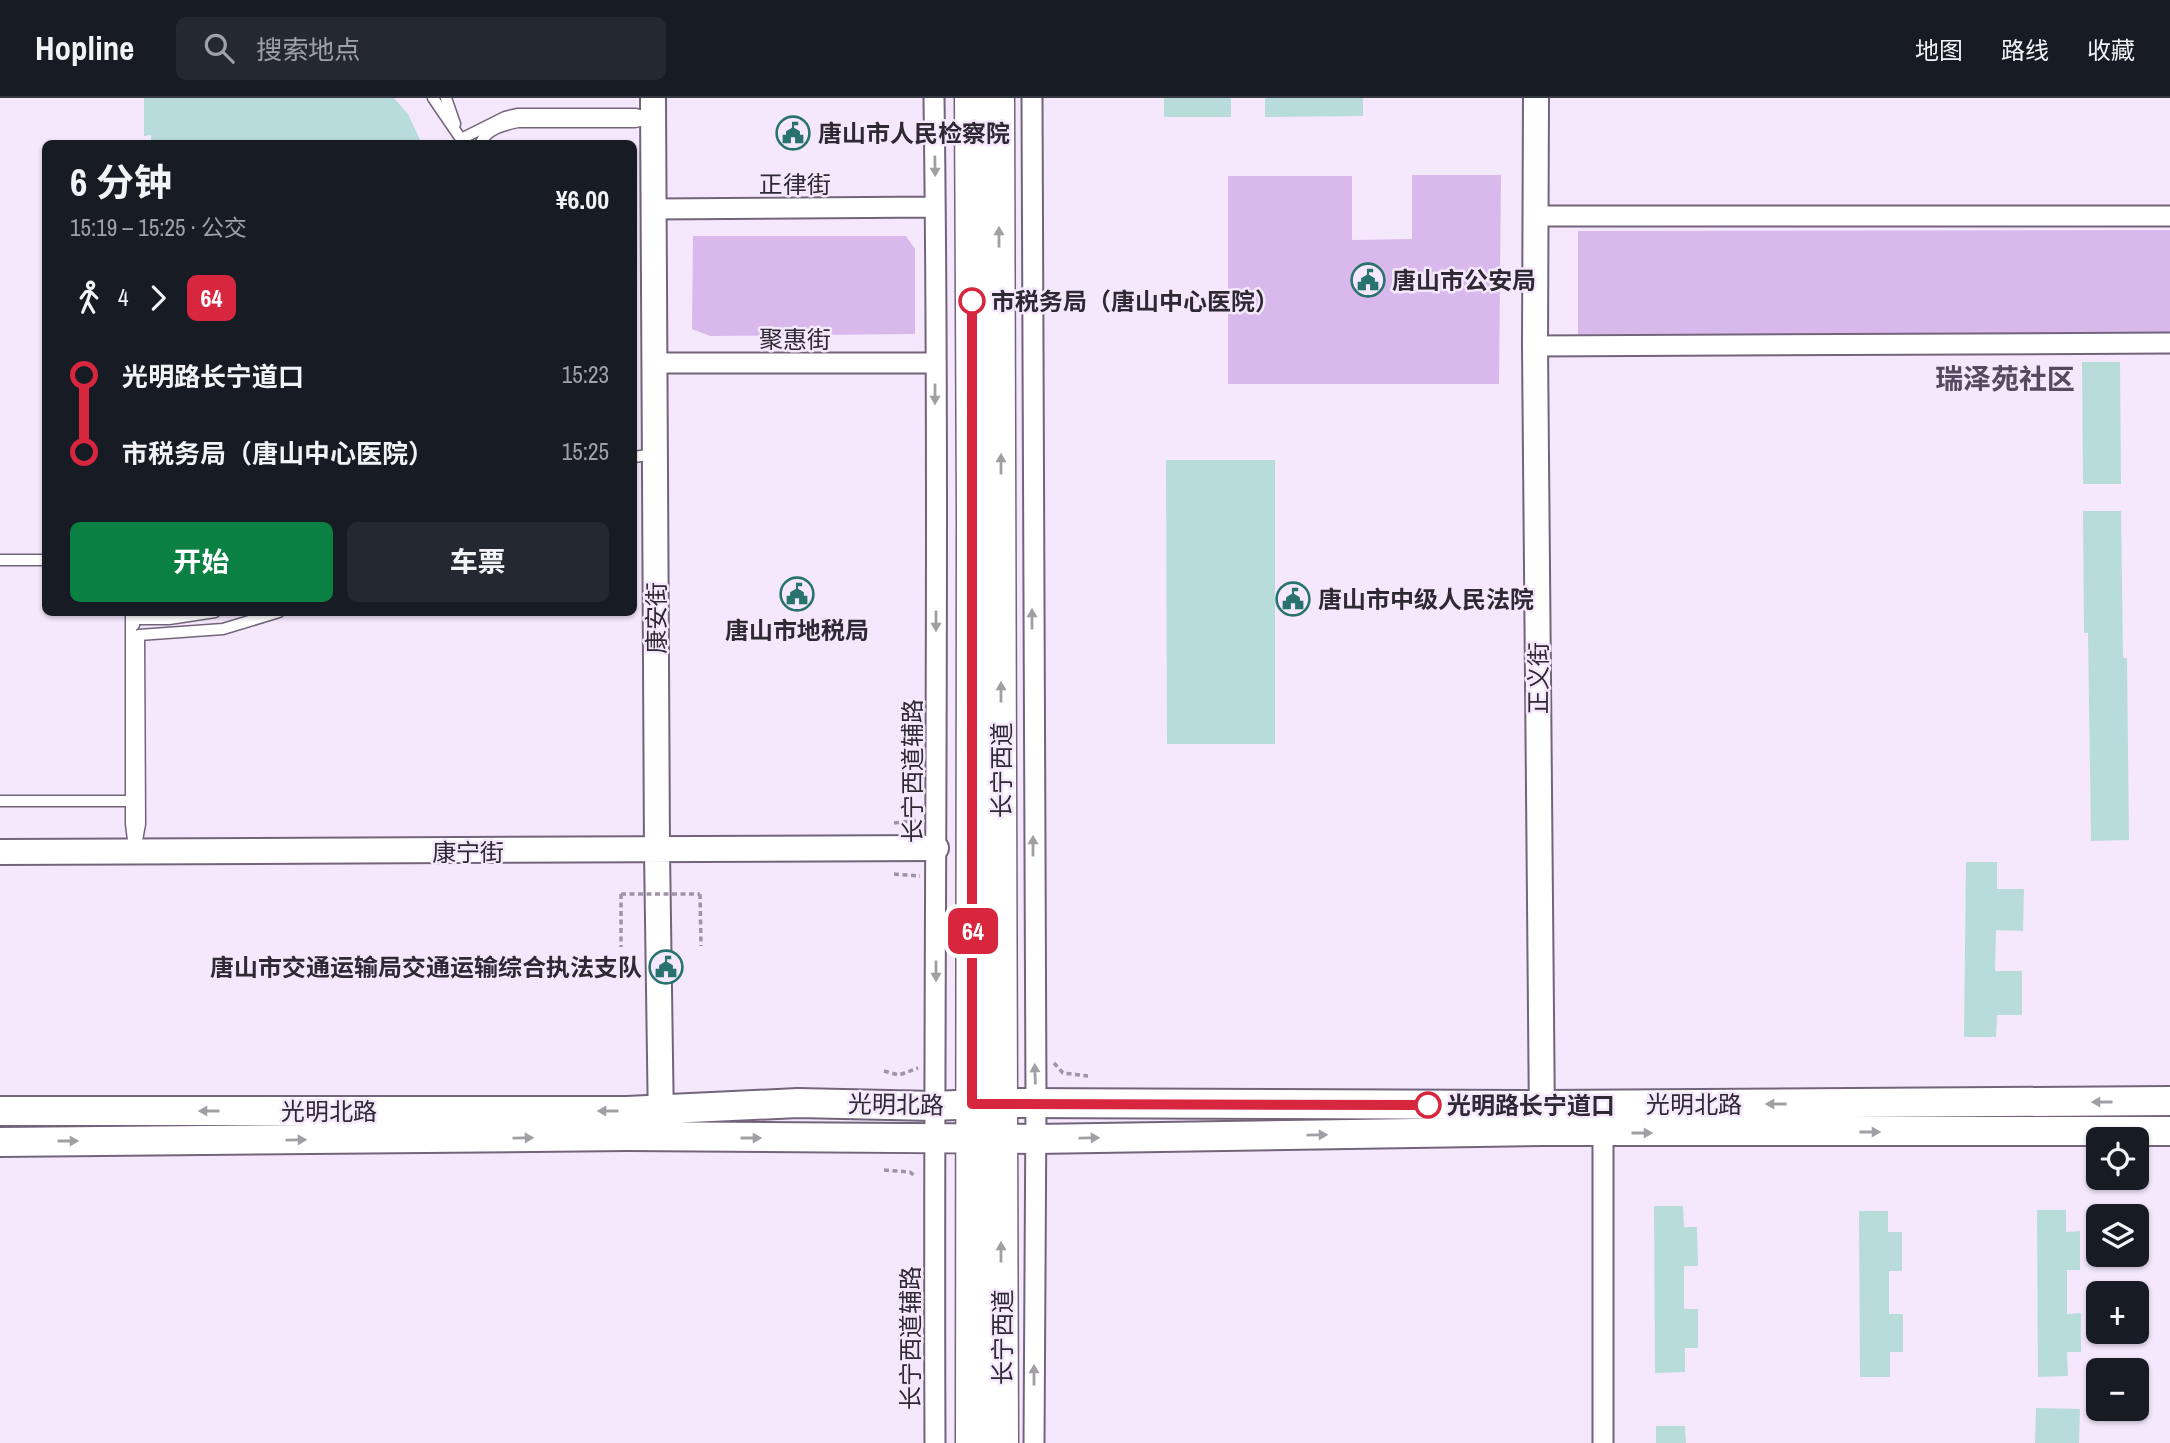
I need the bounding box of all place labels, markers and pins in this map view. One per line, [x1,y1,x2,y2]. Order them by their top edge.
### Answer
public building icon: 唐山市人民检察院 [774,114,812,152]
place label: 唐山市人民检察院 [818,117,1010,149]
public building icon: 唐山市公安局 [1349,261,1387,299]
place label: 唐山市公安局 [1392,264,1536,296]
place label: 市税务局（唐山中心医院） [991,285,1279,317]
marker: 市税务局（唐山中心医院） [959,288,985,314]
public building icon: 唐山市地税局 [778,575,816,613]
public building icon: 唐山市中级人民法院 [1274,580,1312,618]
place label: 唐山市中级人民法院 [1318,583,1534,615]
place label: 唐山市地税局 [725,614,869,646]
public building icon: 唐山市交通运输局交通运输综合执法支队 [647,948,685,986]
place label: 唐山市交通运输局交通运输综合执法支队 [210,951,642,983]
place label: 光明路长宁道口 [1447,1089,1615,1121]
marker: 光明路长宁道口 [1415,1092,1441,1118]

